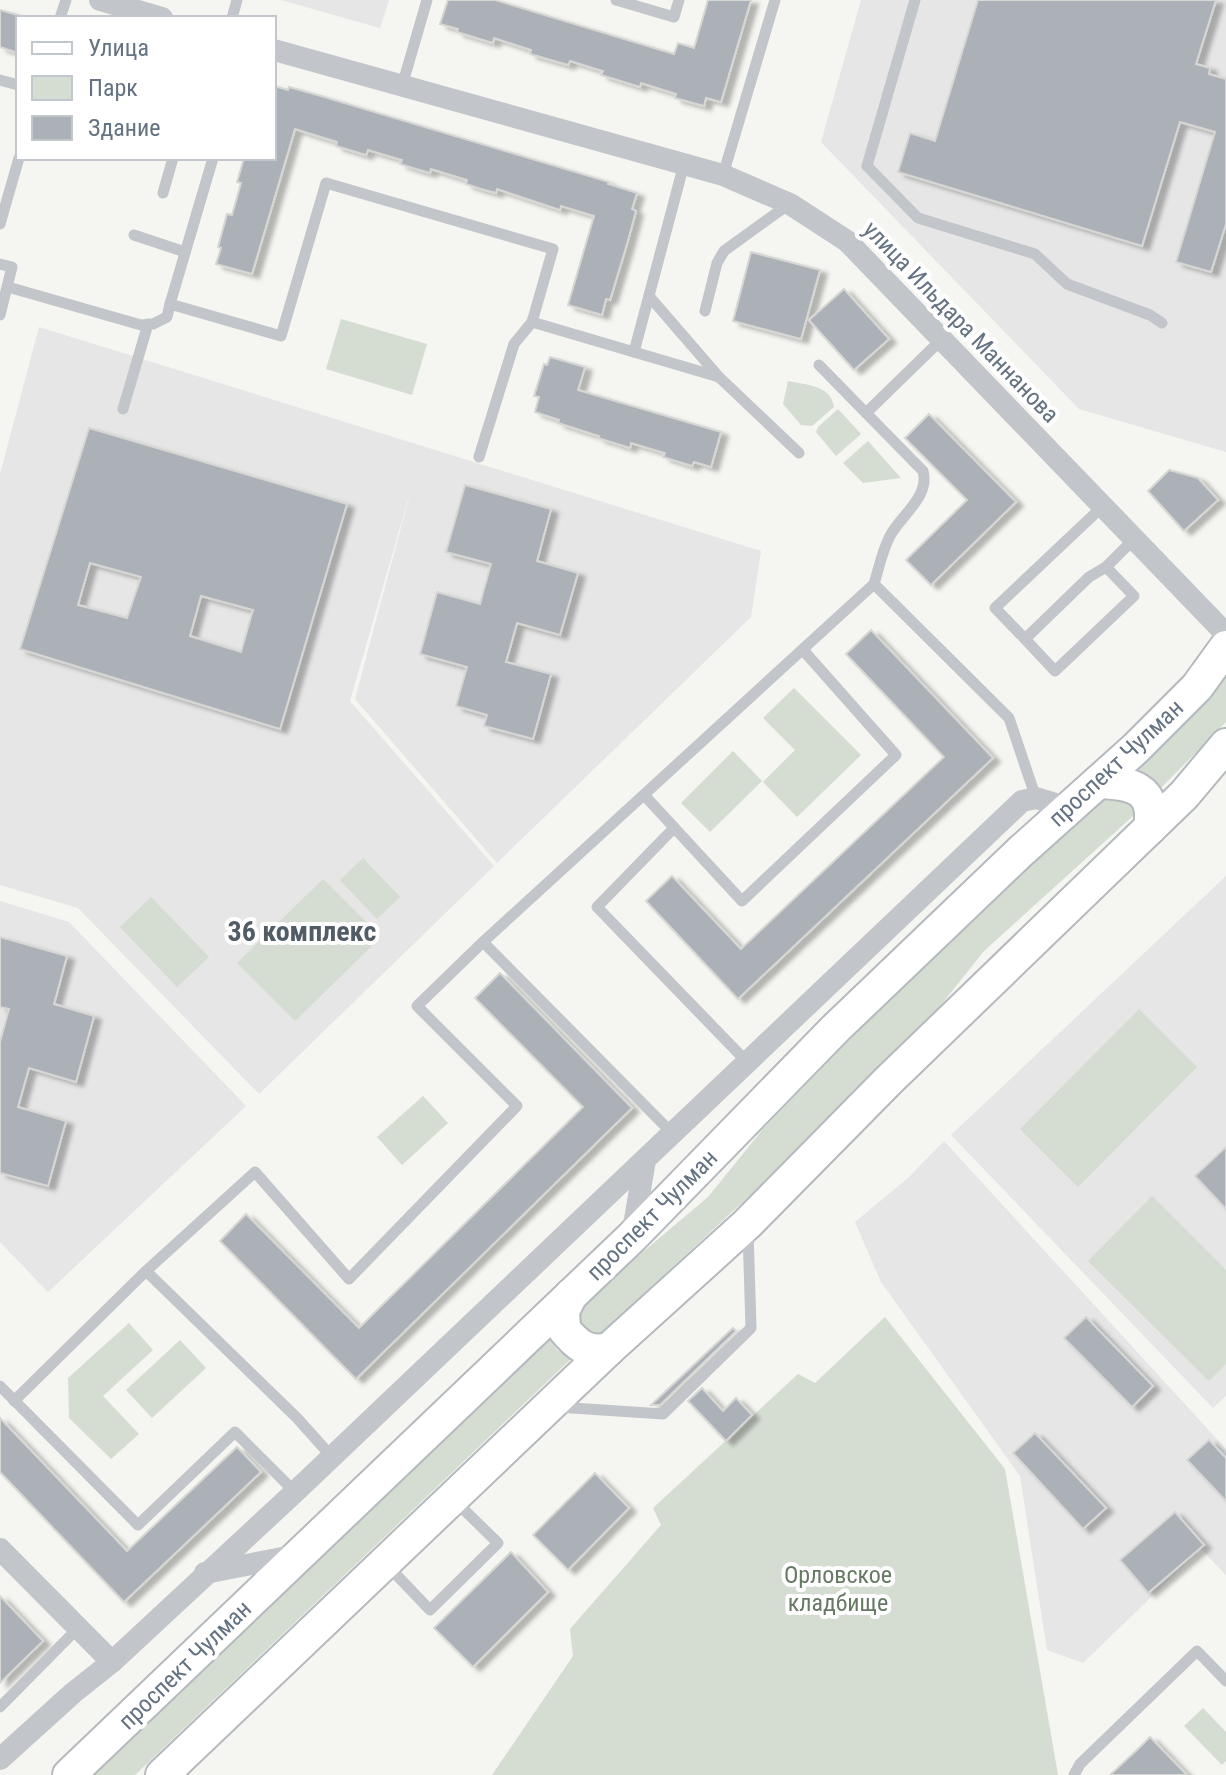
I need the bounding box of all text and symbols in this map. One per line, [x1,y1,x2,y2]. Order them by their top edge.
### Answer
legend [16,16,276,160]
text: Улица [88,34,149,62]
text: Парк [88,74,138,102]
text: Здание [88,114,160,142]
street label: улица Ильдара Маннанова [858,216,1064,428]
street label: проспект Чулман [1043,694,1189,832]
district label: 36 комплекс [228,915,377,948]
street label: проспект Чулман [581,1144,723,1286]
park label: Орловское кладбище [784,1561,892,1617]
street label: проспект Чулман [113,1595,257,1735]

